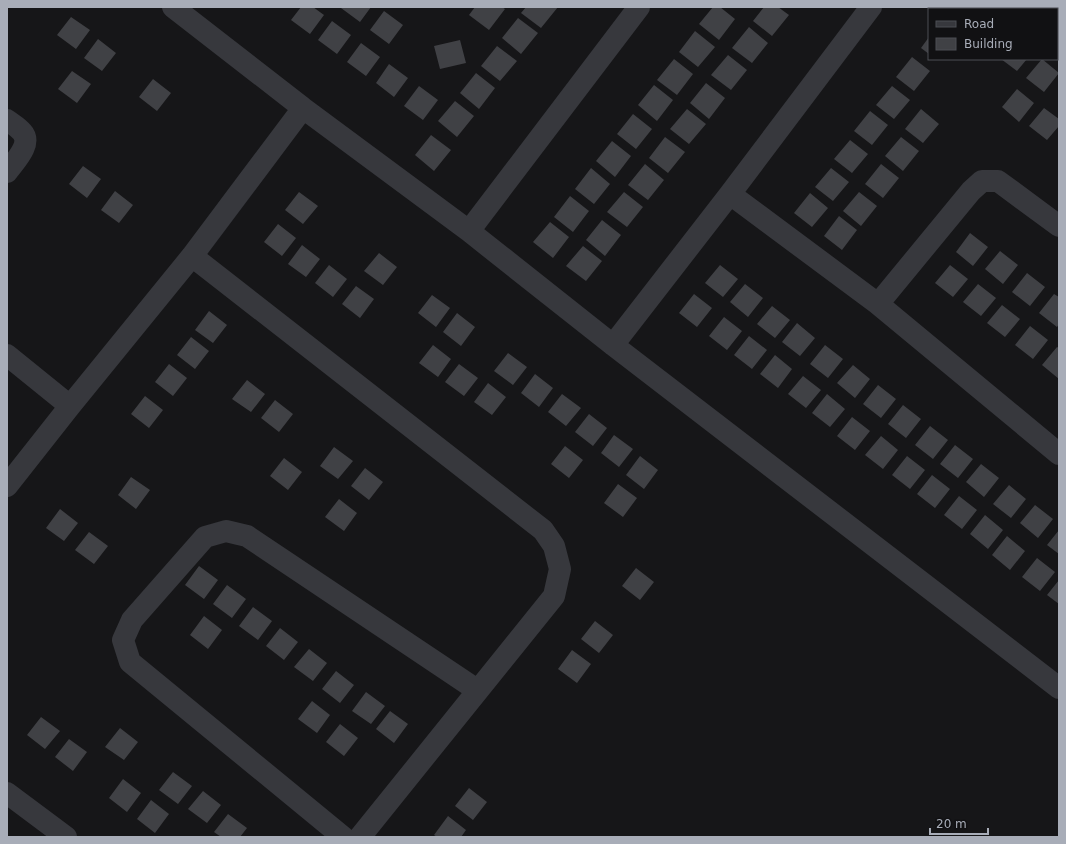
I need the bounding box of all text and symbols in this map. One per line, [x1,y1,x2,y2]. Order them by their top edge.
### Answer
legend [928,8,1058,60]
text: Road [964,17,994,31]
text: Building [964,37,1013,51]
scale bar [930,810,988,836]
text: 20 m [936,817,967,831]

